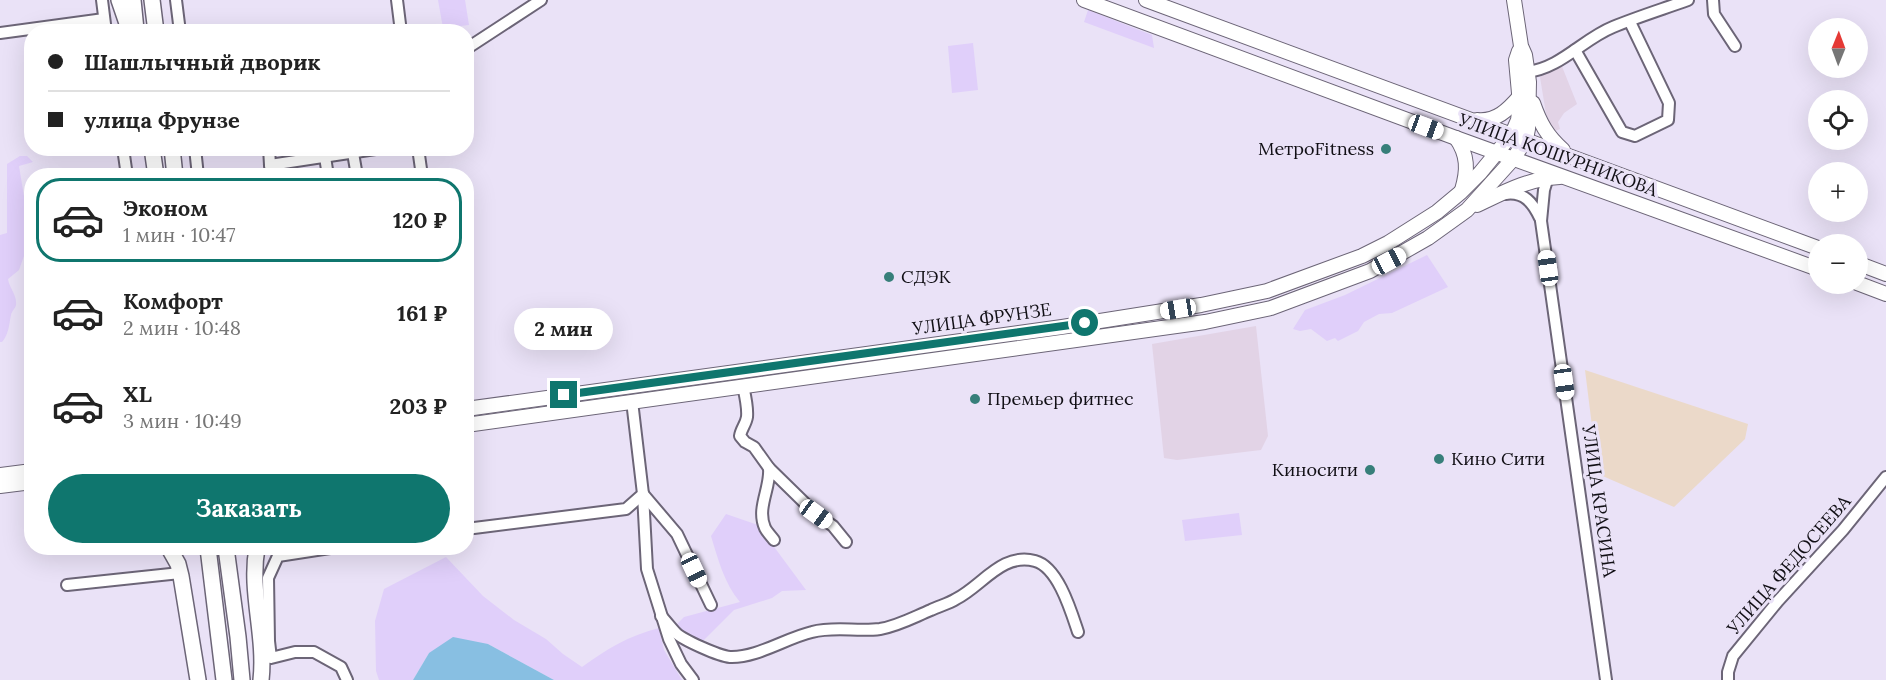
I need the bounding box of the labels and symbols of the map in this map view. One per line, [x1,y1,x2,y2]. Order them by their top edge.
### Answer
north arrow [1808,18,1868,78]
street label: УЛИЦА КОШУРНИКОВА [1455,107,1661,201]
car [1406,112,1446,142]
place label: МетроFitness [1258,137,1374,160]
marker: МетроFitness [1379,142,1393,156]
car [1369,245,1409,277]
car [1537,249,1559,287]
place label: СДЭК [901,265,951,288]
marker: СДЭК [882,270,896,284]
street label: УЛИЦА ФРУНЗЕ [910,297,1053,340]
car [1159,297,1197,321]
callout: 2 мин [514,308,614,350]
route start [1071,309,1098,336]
car [1553,363,1575,401]
route end [550,381,577,408]
place label: Премьер фитнес [987,387,1134,410]
marker: Премьер фитнес [968,392,982,406]
street label: УЛИЦА КРАСИНА [1577,422,1622,579]
place label: Кино Сити [1451,447,1545,470]
marker: Кино Сити [1432,452,1446,466]
place label: Киносити [1272,458,1358,481]
marker: Киносити [1363,463,1377,477]
street label: УЛИЦА ФЕДОСЕЕВА [1721,490,1856,640]
car [796,496,836,532]
car [678,550,710,590]

